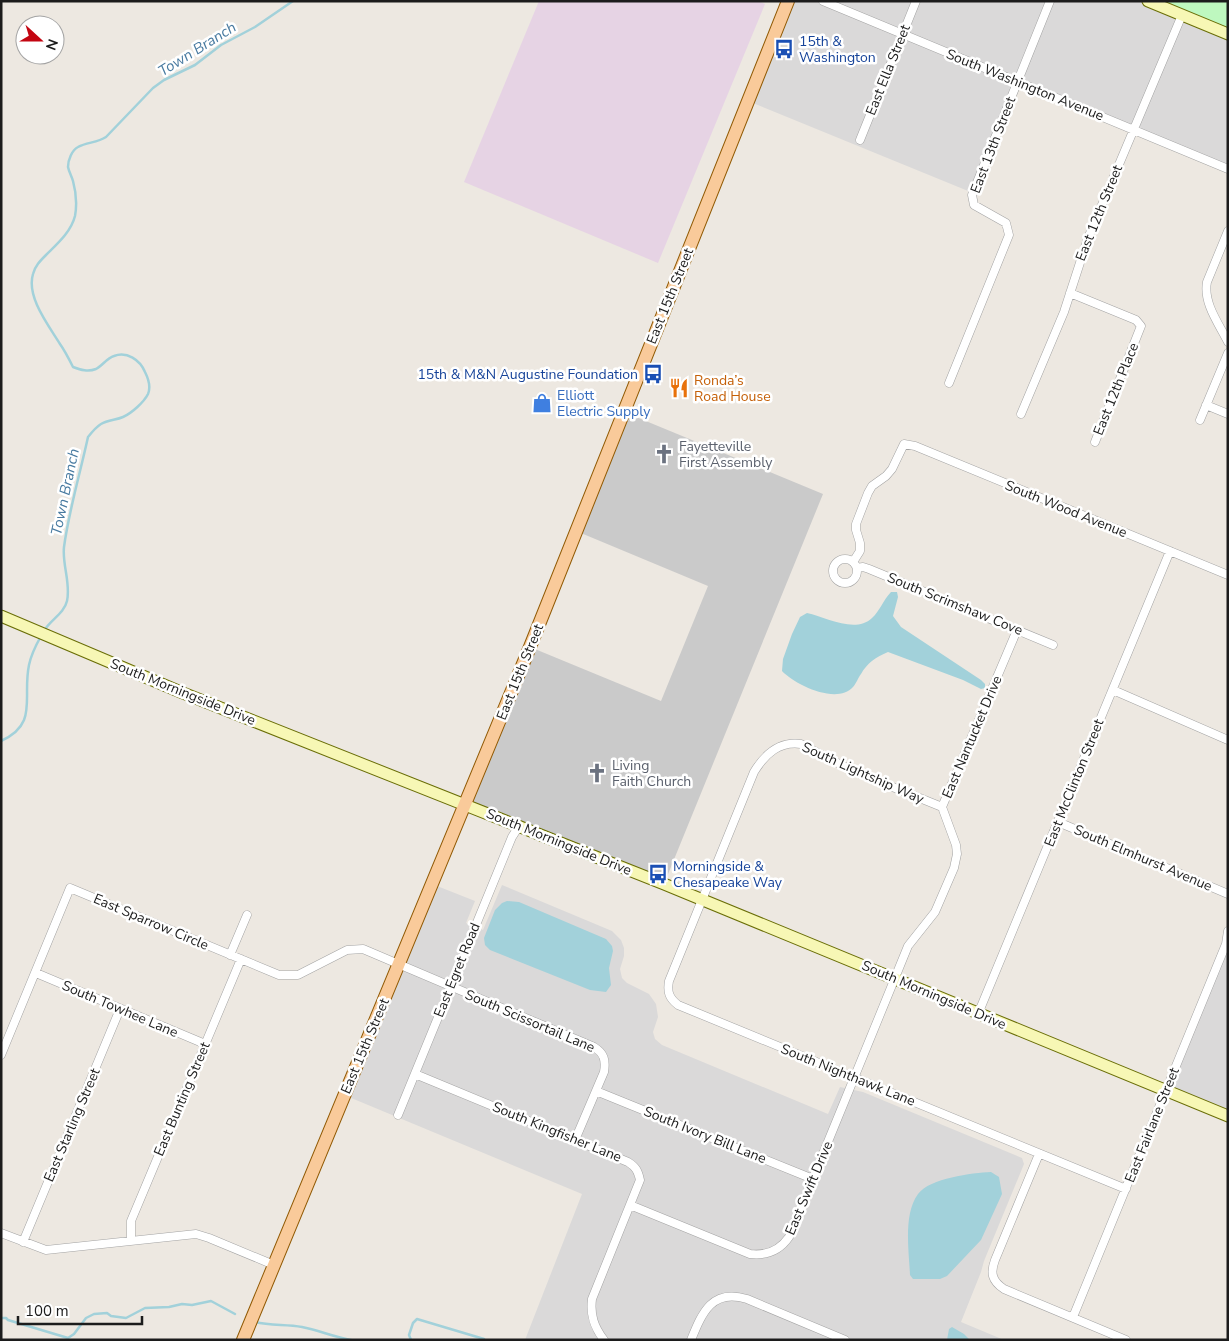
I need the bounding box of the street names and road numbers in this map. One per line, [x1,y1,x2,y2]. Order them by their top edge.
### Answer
street label: East Ella Street [861,22,915,118]
street label: South Washington Avenue [943,45,1107,125]
street label: East 13th Street [966,94,1020,196]
street label: East 12th Street [1071,162,1127,264]
street label: East 15th Street [642,245,698,347]
street label: East 12th Place [1089,340,1143,438]
street label: South Wood Avenue [1002,476,1130,542]
street label: South Scrimshaw Cove [884,568,1026,640]
street label: East 15th Street [492,621,548,723]
street label: South Morningside Drive [107,654,259,730]
street label: East Nantucket Drive [938,673,1006,801]
street label: East McClinton Street [1040,716,1108,850]
street label: South Lightship Way [799,738,928,809]
street label: South Morningside Drive [483,804,635,880]
street label: South Elmhurst Avenue [1071,820,1215,896]
street label: East Sparrow Circle [90,889,212,955]
street label: East Egret Road [429,920,485,1020]
street label: South Morningside Drive [859,956,1009,1034]
street label: South Towhee Lane [59,976,181,1042]
street label: South Scissortail Lane [462,985,598,1057]
street label: East 15th Street [336,995,394,1097]
street label: East Bunting Street [149,1039,215,1159]
street label: South Nighthawk Lane [778,1039,918,1111]
street label: East Starling Street [39,1065,105,1185]
street label: East Fairlane Street [1120,1065,1184,1185]
street label: South Kingfisher Lane [490,1097,624,1167]
street label: South Ivory Bill Lane [641,1102,769,1168]
street label: East Swift Drive [781,1138,837,1238]

